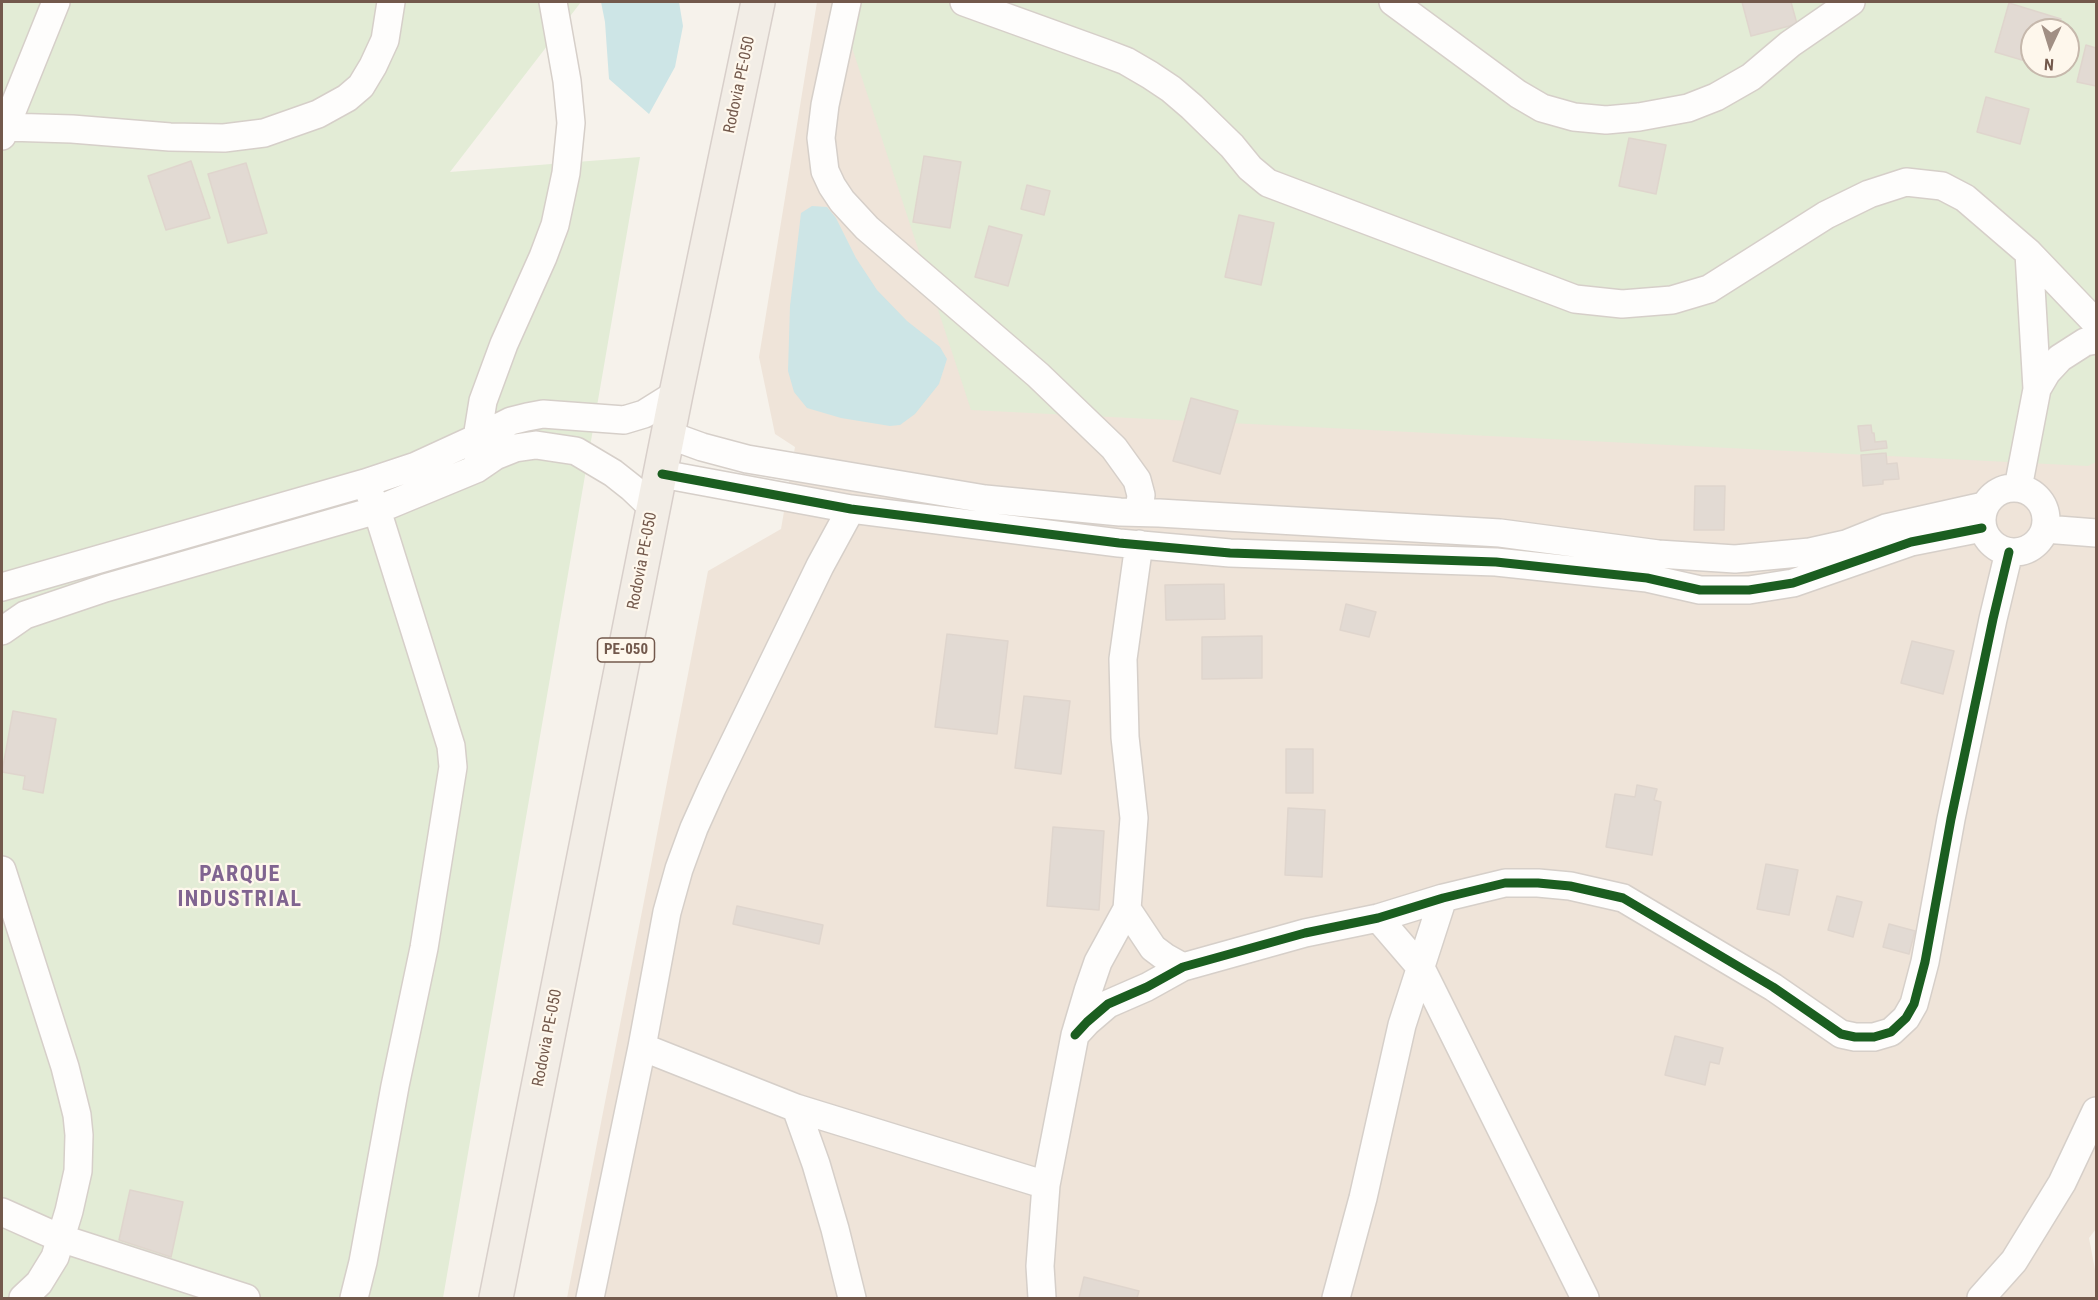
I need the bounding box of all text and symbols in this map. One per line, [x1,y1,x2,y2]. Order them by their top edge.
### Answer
north arrow [2020,18,2080,78]
street label: Rodovia PE-050 [720,35,760,135]
text: N [2043,55,2054,74]
street label: Rodovia PE-050 [624,511,662,611]
road number: PE-050 [598,638,654,662]
district label: PARQUE INDUSTRIAL [177,862,303,914]
street label: Rodovia PE-050 [529,988,567,1088]

